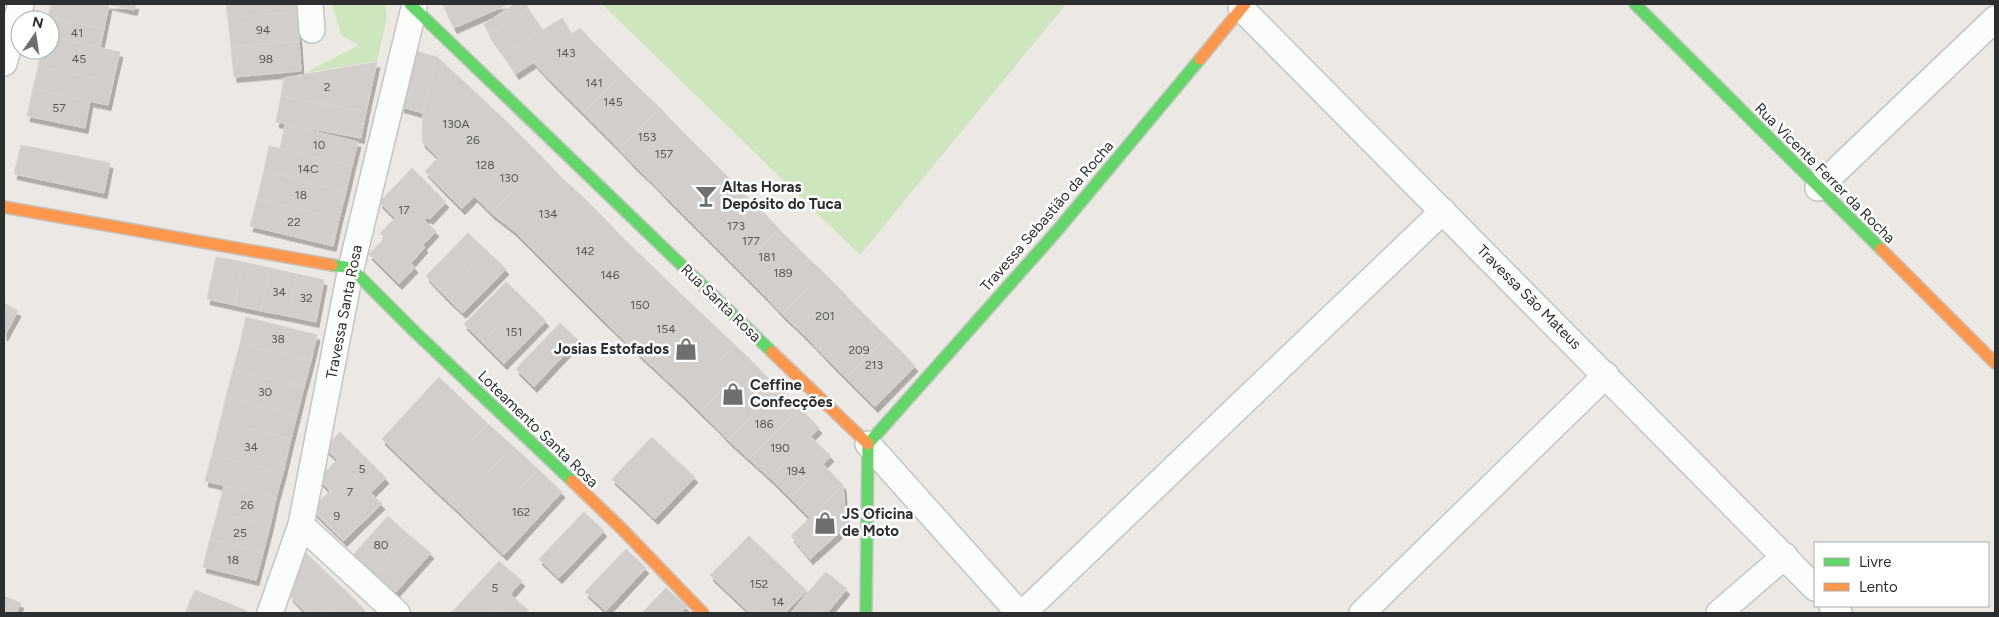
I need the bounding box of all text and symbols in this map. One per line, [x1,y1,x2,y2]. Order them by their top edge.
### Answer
north arrow [10,10,60,60]
text: N [31,13,45,32]
house number: 94 [256,23,271,37]
house number: 41 [71,26,83,40]
house number: 143 [557,46,575,60]
house number: 45 [72,52,86,66]
house number: 98 [259,52,273,66]
house number: 141 [585,76,603,90]
house number: 2 [324,80,330,94]
house number: 145 [603,95,623,109]
street label: Rua Vicente Ferrer da Rocha [1751,99,1899,247]
house number: 57 [52,101,66,115]
house number: 130A [442,117,470,131]
house number: 153 [638,130,656,144]
house number: 26 [466,133,480,147]
street label: Travessa Sebastião da Rocha [977,137,1117,295]
house number: 10 [313,138,326,152]
house number: 157 [655,147,674,161]
house number: 128 [475,158,495,172]
house number: 14C [297,162,319,176]
house number: 130 [499,171,519,185]
place label: Altas Horas Depósito do Tuca [722,178,842,213]
bar icon: Altas Horas Depósito do Tuca [693,183,719,209]
house number: 18 [295,188,307,202]
house number: 17 [398,203,410,217]
house number: 134 [539,207,558,221]
house number: 22 [287,215,301,229]
house number: 173 [727,219,745,233]
house number: 177 [742,234,760,248]
street label: Travessa São Mateus [1473,241,1585,353]
street label: Travessa Santa Rosa [322,243,366,381]
house number: 142 [575,244,595,258]
house number: 181 [758,250,776,264]
street label: Rua Santa Rosa [677,260,765,346]
house number: 189 [773,266,793,280]
house number: 146 [600,268,620,282]
house number: 34 [272,285,287,299]
house number: 32 [299,291,313,305]
house number: 150 [630,298,650,312]
house number: 201 [815,309,835,323]
house number: 154 [656,322,676,336]
house number: 151 [506,325,522,339]
house number: 38 [271,332,285,346]
shop icon: Josias Estofados [673,336,699,362]
place label: Josias Estofados [554,340,669,358]
house number: 209 [848,343,870,357]
house number: 213 [865,358,883,372]
street label: Loteamento Santa Rosa [474,367,602,491]
place label: Ceffine Confecções [750,376,833,411]
shop icon: Ceffine Confecções [720,381,746,407]
house number: 30 [258,385,272,399]
house number: 186 [754,417,774,431]
house number: 34 [244,440,259,454]
house number: 190 [770,441,790,455]
house number: 5 [359,462,366,476]
house number: 194 [786,464,806,478]
house number: 7 [347,485,354,499]
house number: 26 [240,498,254,512]
house number: 162 [512,505,530,519]
place label: JS Oficina de Moto [842,505,913,540]
house number: 9 [334,509,341,523]
shop icon: JS Oficina de Moto [812,510,838,536]
house number: 25 [233,526,247,540]
house number: 80 [373,538,389,552]
legend [1814,542,1989,607]
house number: 18 [227,553,239,567]
text: Livre [1859,553,1891,571]
house number: 152 [750,577,768,591]
text: Lento [1859,578,1898,596]
house number: 5 [492,581,499,595]
house number: 14 [772,595,785,609]

